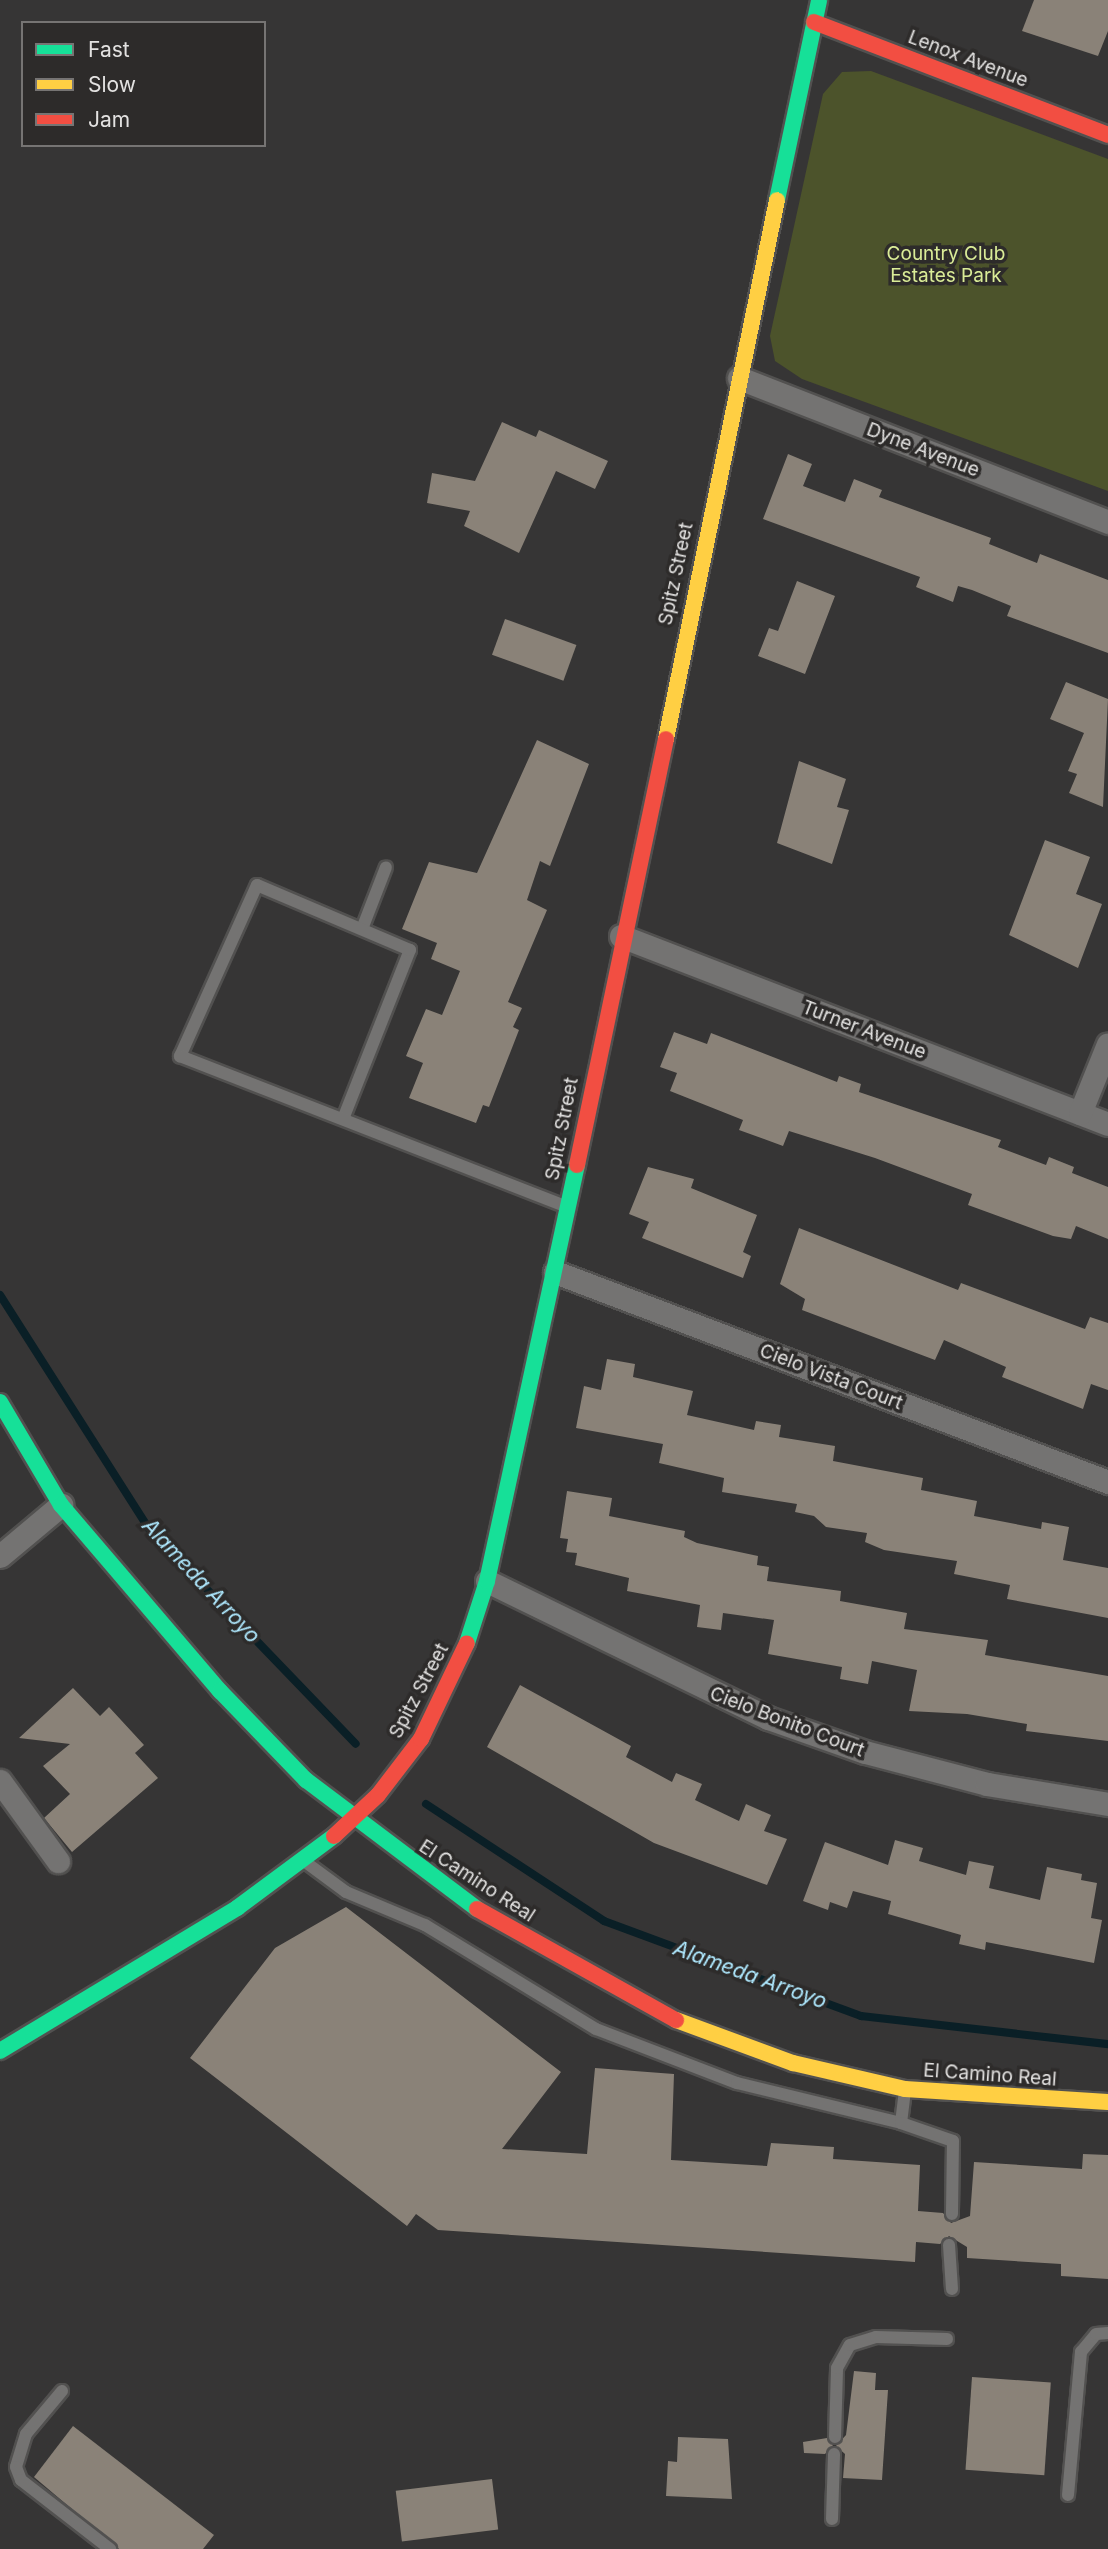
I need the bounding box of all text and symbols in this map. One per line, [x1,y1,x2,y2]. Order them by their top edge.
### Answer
legend [21,21,266,147]
street label: Lenox Avenue [905,26,1031,92]
text: Fast [88,37,130,62]
text: Slow [88,72,136,97]
text: Jam [88,107,130,132]
park label: Country Club Estates Park [887,243,1005,287]
street label: Dyne Avenue [863,418,983,482]
street label: Spitz Street [654,521,698,627]
street label: Turner Avenue [799,996,929,1064]
street label: Spitz Street [541,1076,583,1182]
street label: Cielo Vista Court [756,1339,906,1415]
water label: Alameda Arroyo [137,1513,265,1649]
street label: Spitz Street [385,1640,453,1742]
street label: Cielo Bonito Court [707,1682,867,1762]
street label: El Camino Real [415,1835,539,1927]
water label: Alameda Arroyo [670,1936,830,2014]
street label: El Camino Real [923,2059,1057,2091]

